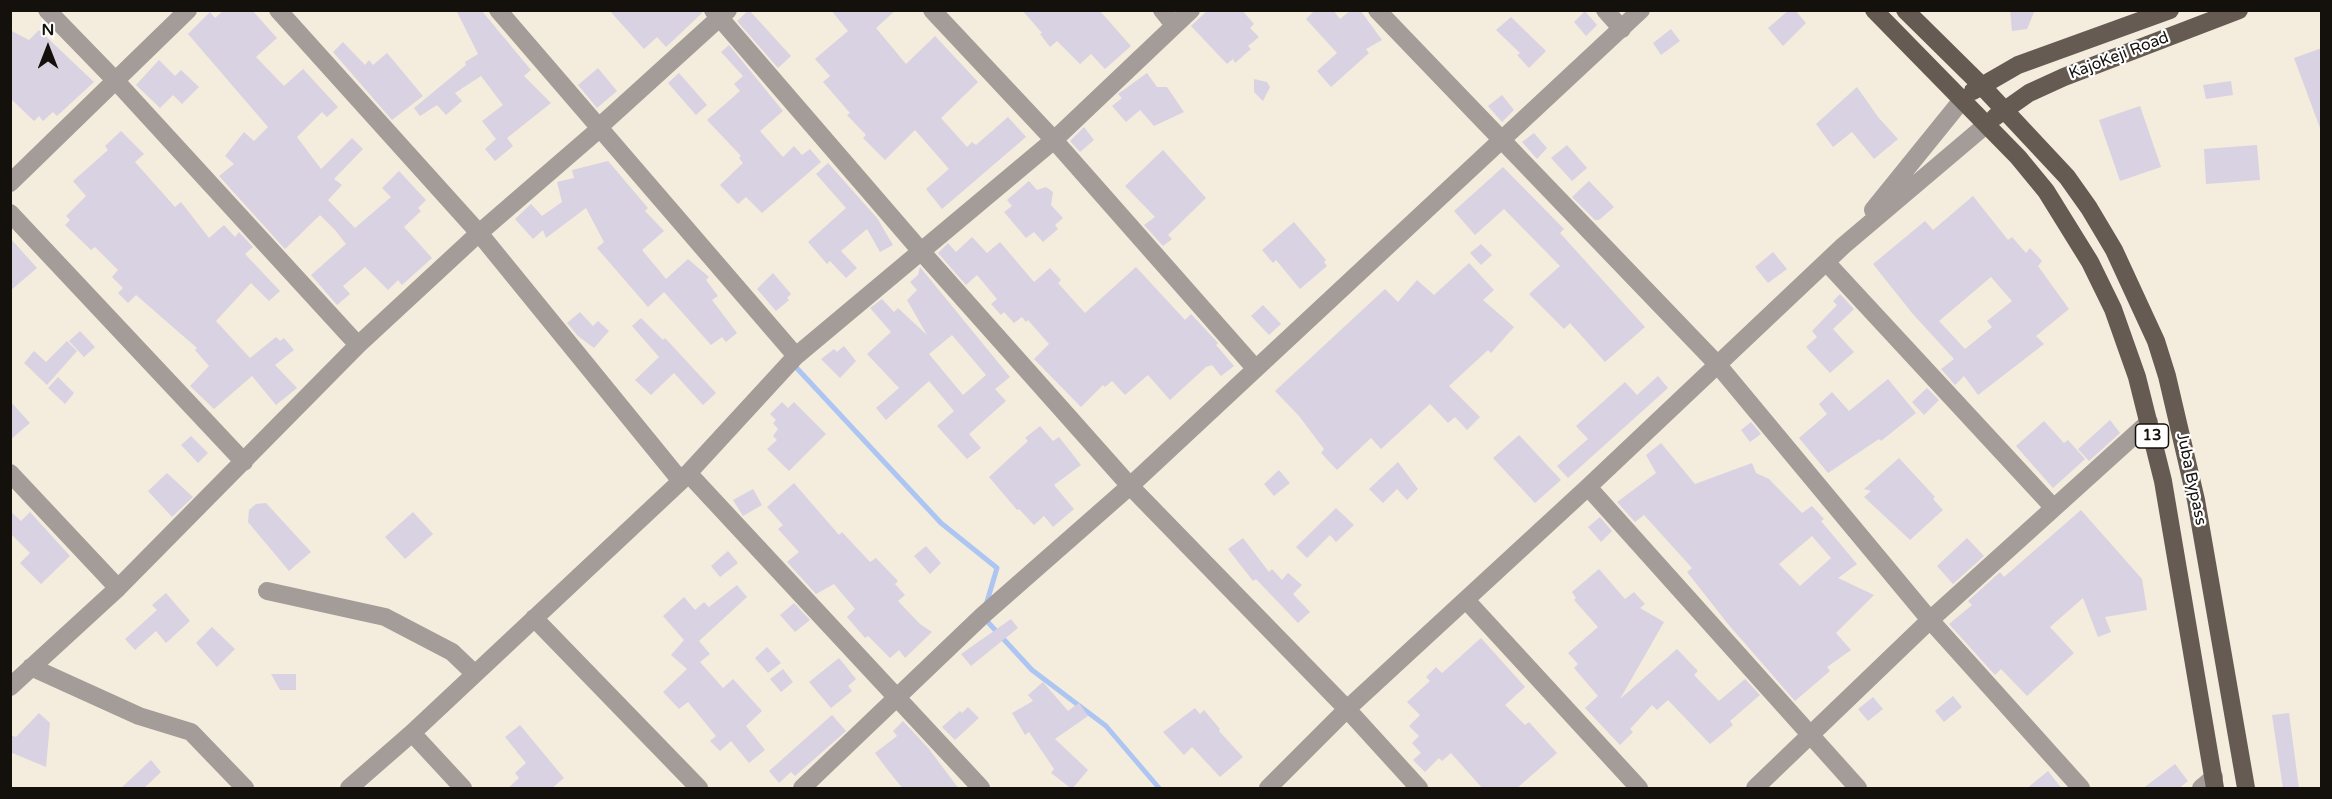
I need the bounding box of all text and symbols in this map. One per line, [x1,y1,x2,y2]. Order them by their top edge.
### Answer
north arrow [18,18,78,78]
text: N [42,20,54,40]
street label: KajoKeji Road [2066,28,2172,84]
road number: 13 [2136,424,2168,448]
street label: Juba Bypass [2172,431,2210,527]

